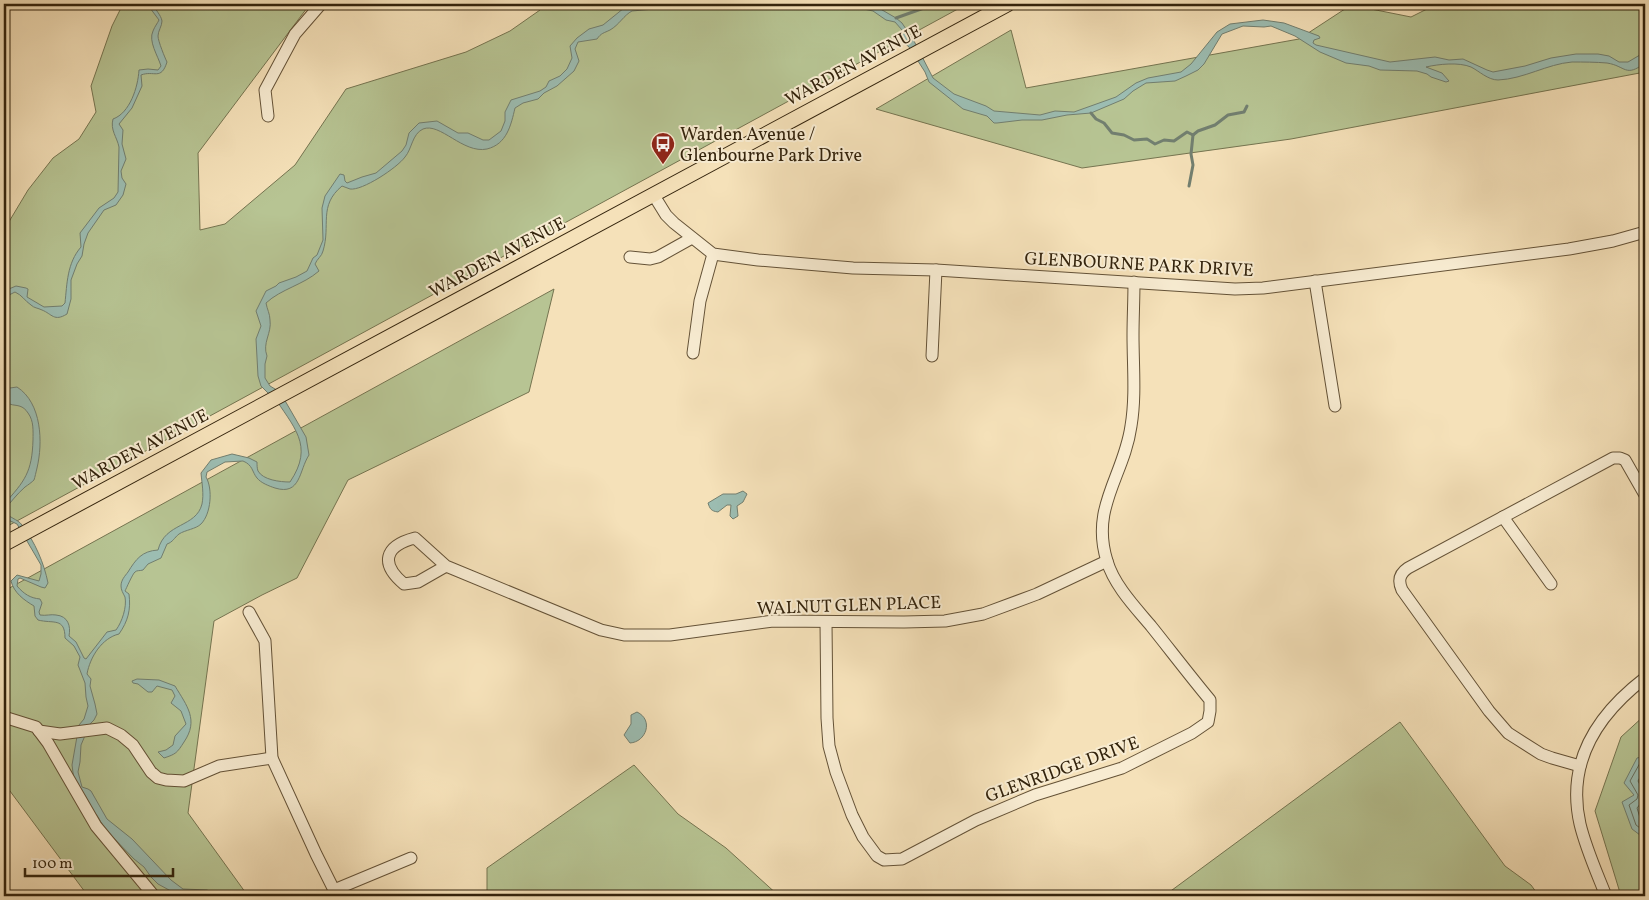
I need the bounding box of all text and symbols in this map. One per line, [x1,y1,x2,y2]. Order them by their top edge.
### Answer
street label: WARDEN AVENUE [781,20,927,113]
place label: Warden Avenue / Glenbourne Park Drive [680,123,862,169]
bus stop icon: Warden Avenue / Glenbourne Park Drive [650,131,676,165]
street label: WARDEN AVENUE [425,212,571,305]
street label: GLENBOURNE PARK DRIVE [1024,247,1254,284]
street label: WARDEN AVENUE [68,404,214,497]
street label: WALNUT GLEN PLACE [756,591,942,622]
street label: GLENRIDGE DRIVE [982,731,1143,810]
scale bar [25,845,172,877]
text: 100 m [32,854,72,875]

